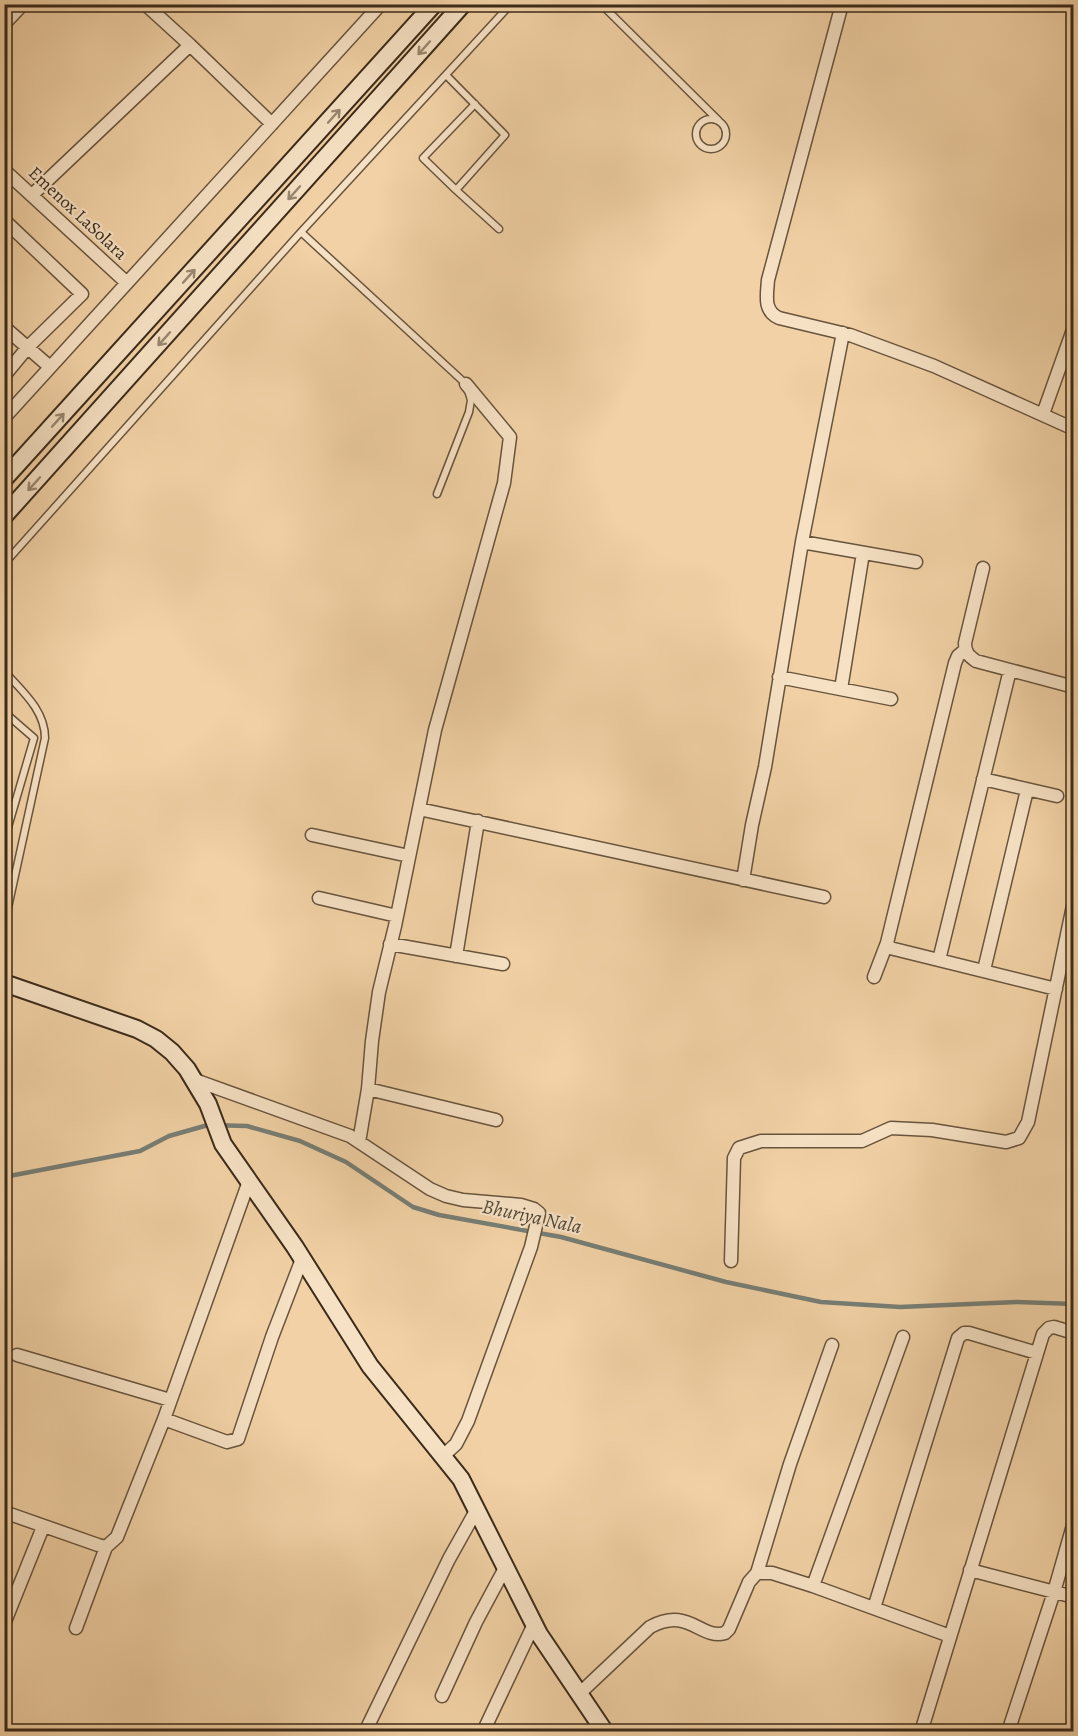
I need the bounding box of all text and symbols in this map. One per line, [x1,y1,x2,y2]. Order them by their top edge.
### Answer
one-way arrow [417,40,431,55]
one-way arrow [327,108,341,123]
street label: Emenox LaSolara [23,161,133,266]
one-way arrow [287,185,301,200]
one-way arrow [182,269,196,284]
one-way arrow [157,331,171,346]
one-way arrow [51,413,65,428]
one-way arrow [27,476,41,491]
water label: Bhuriya Nala [480,1193,584,1240]

